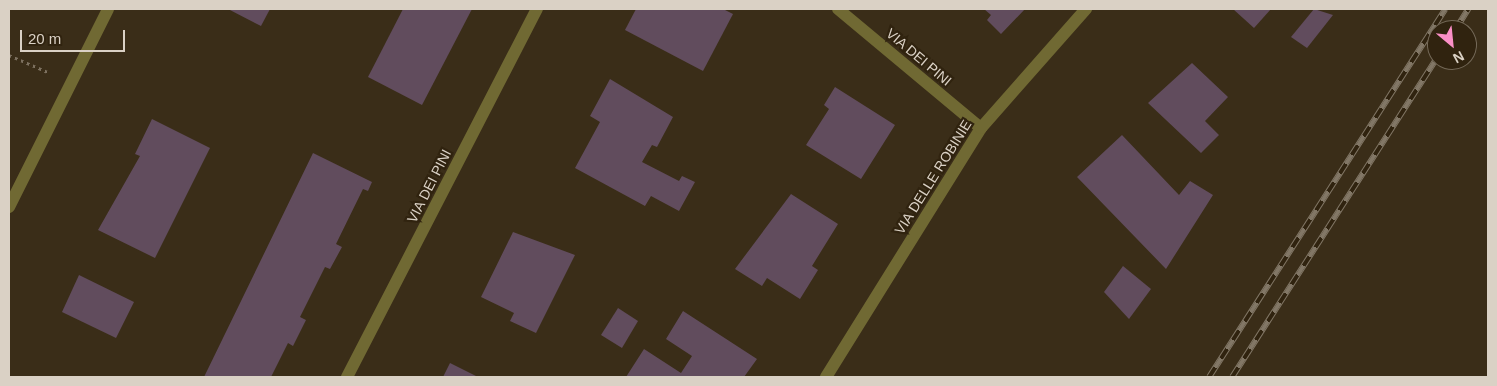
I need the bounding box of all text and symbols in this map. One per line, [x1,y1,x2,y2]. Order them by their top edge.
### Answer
scale bar [22,20,128,52]
north arrow [1427,20,1477,70]
street label: VIA DEI PINI [883,25,955,89]
text: 20 m [28,30,61,47]
text: N [1450,48,1467,67]
street label: VIA DELLE ROBINIE [891,116,975,238]
street label: VIA DEI PINI [403,146,455,226]

